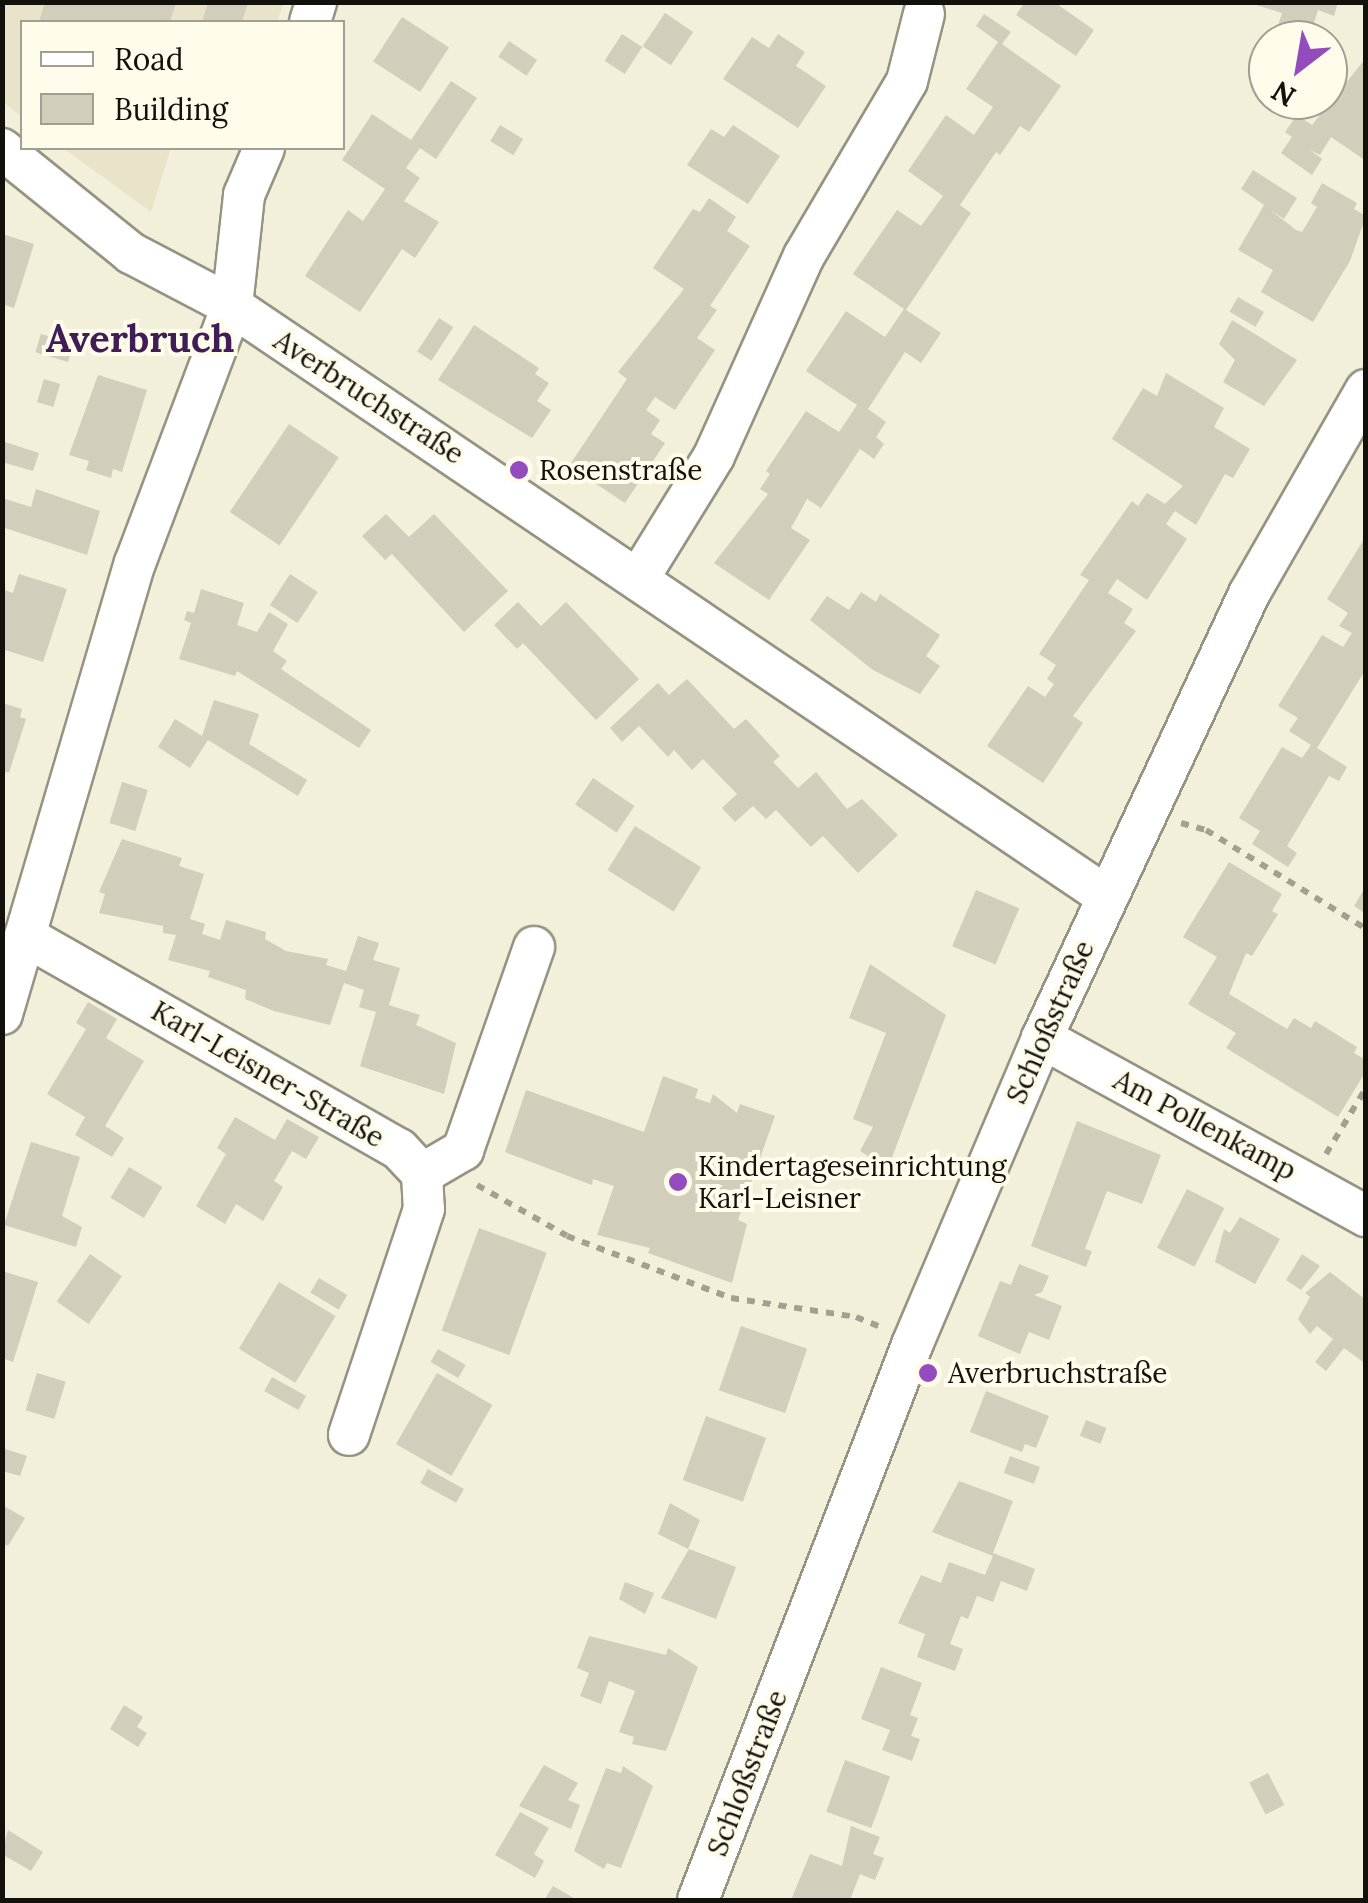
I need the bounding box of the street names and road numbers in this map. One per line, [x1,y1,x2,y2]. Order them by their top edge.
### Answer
street label: Averbruchstraße [268,323,470,471]
street label: Schloßstraße [999,935,1101,1109]
street label: Karl-Leisner-Straße [146,994,390,1154]
street label: Am Pollenkamp [1108,1063,1302,1187]
street label: Schloßstraße [700,1685,794,1861]

